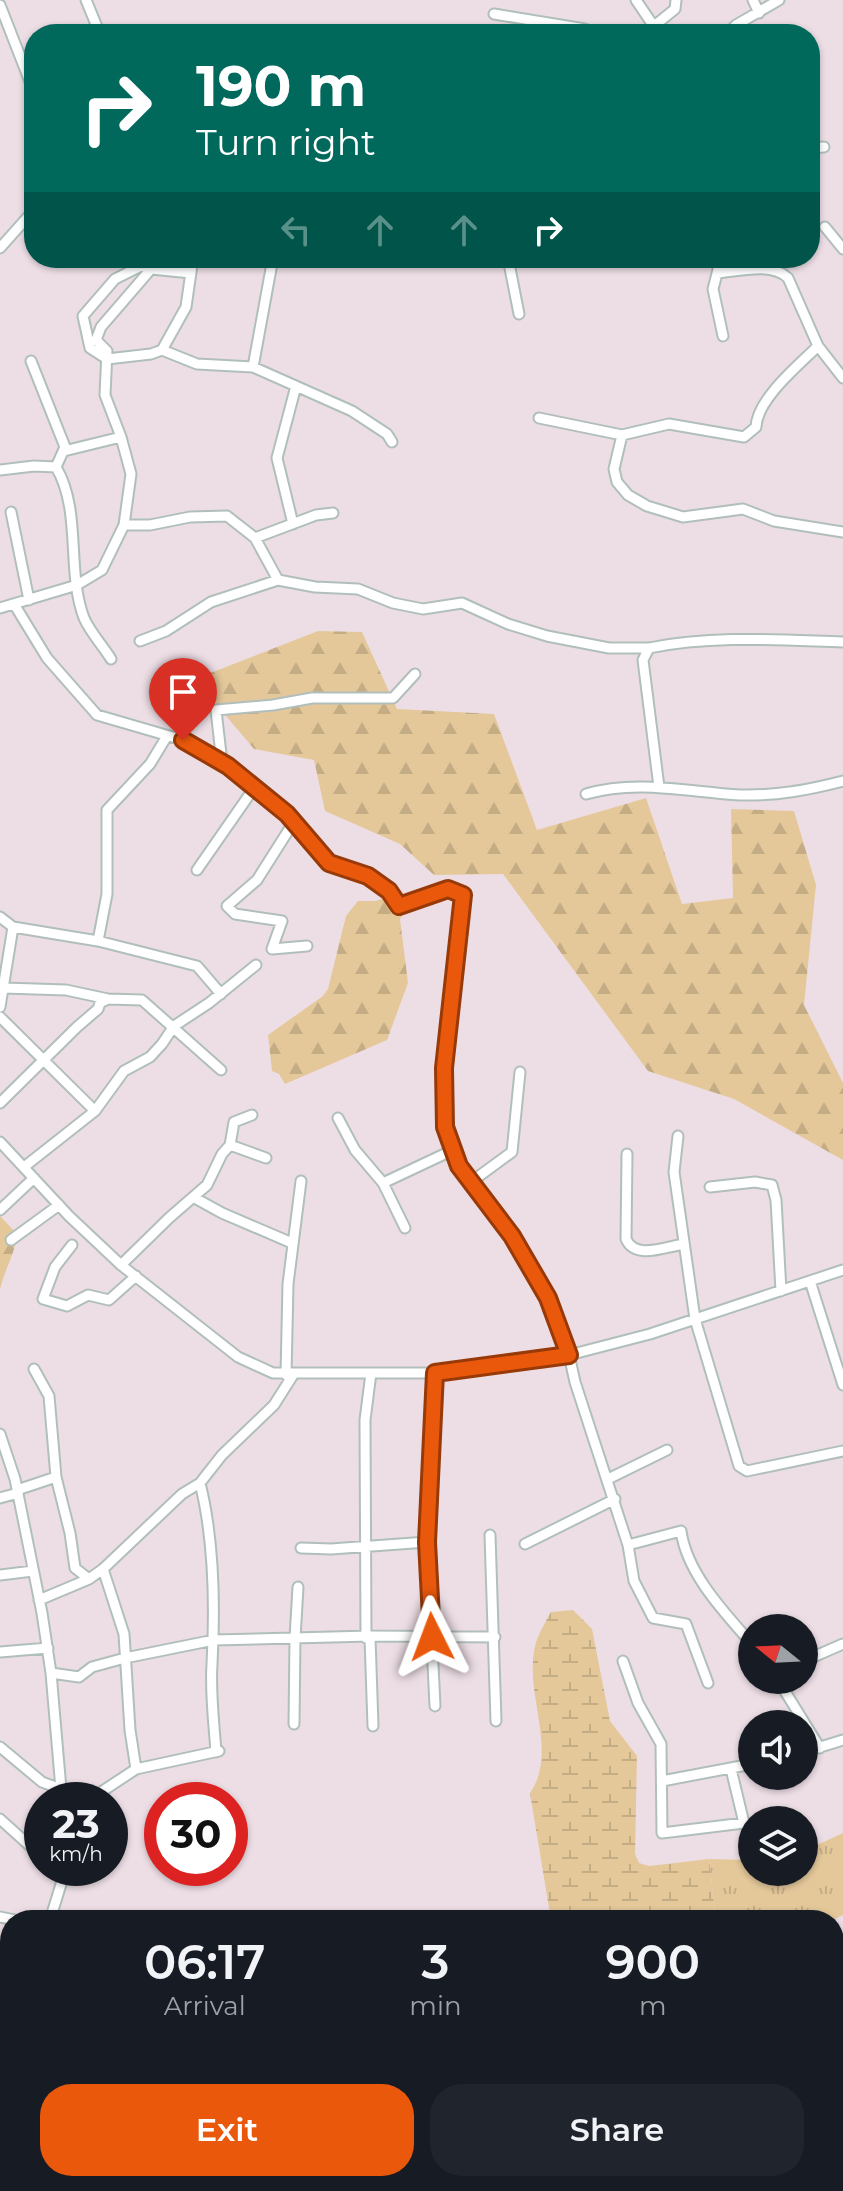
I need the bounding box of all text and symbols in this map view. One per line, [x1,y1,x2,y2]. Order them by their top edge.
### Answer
text: 190 m [196,52,366,120]
icon: right [64,56,168,160]
text: Turn right [196,120,376,164]
icon: left [274,208,318,252]
icon: ahead [358,208,402,252]
icon: ahead [442,208,486,252]
icon: right [526,208,570,252]
pin [149,658,217,740]
icon: arrive [161,670,205,714]
position arrow [390,1595,474,1679]
north arrow [738,1614,818,1694]
map controls [738,1614,818,1886]
button: sound [738,1710,818,1790]
speed limit sign: 30 [144,1782,248,1886]
text: 23 [52,1799,100,1848]
button: layers [738,1806,818,1886]
text: km/h [49,1842,103,1866]
text: 06:17 [144,1933,265,1991]
text: 3 [421,1933,449,1991]
text: 900 [605,1933,700,1991]
text: Arrival [164,1990,246,2022]
text: min [409,1990,462,2022]
text: m [639,1990,667,2022]
button: Exit [40,2084,414,2176]
button: Share [430,2084,804,2176]

